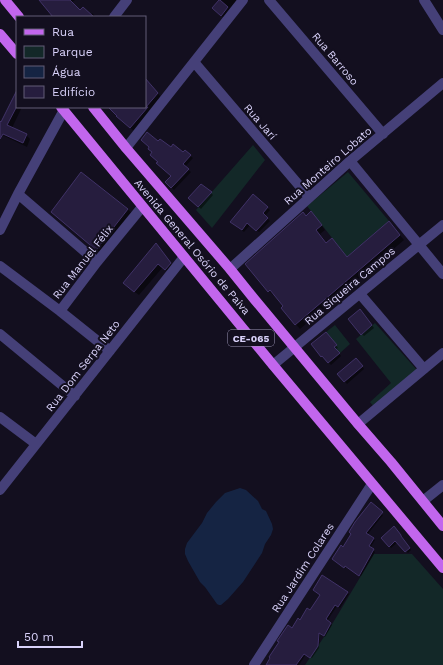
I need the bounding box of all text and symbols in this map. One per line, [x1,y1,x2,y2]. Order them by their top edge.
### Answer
legend [16,16,146,108]
text: Rua [52,25,74,39]
street label: Rua Barroso [309,30,361,88]
text: Parque [52,45,93,59]
text: Água [52,65,81,79]
text: Edifício [52,85,95,99]
street label: Rua Jarí [241,101,279,143]
street label: Rua Monteiro Lobato [281,124,375,208]
street label: Avenida General Osório de Paiva [131,177,253,317]
street label: Rua Manuel Félix [50,222,116,302]
street label: Rua Siqueira Campos [302,244,398,328]
street label: Rua Dom Serpa Neto [43,318,123,414]
road number: CE-065 [228,330,274,346]
street label: Rua Jardim Colares [269,521,337,615]
scale bar [18,623,82,649]
text: 50 m [24,630,54,644]

